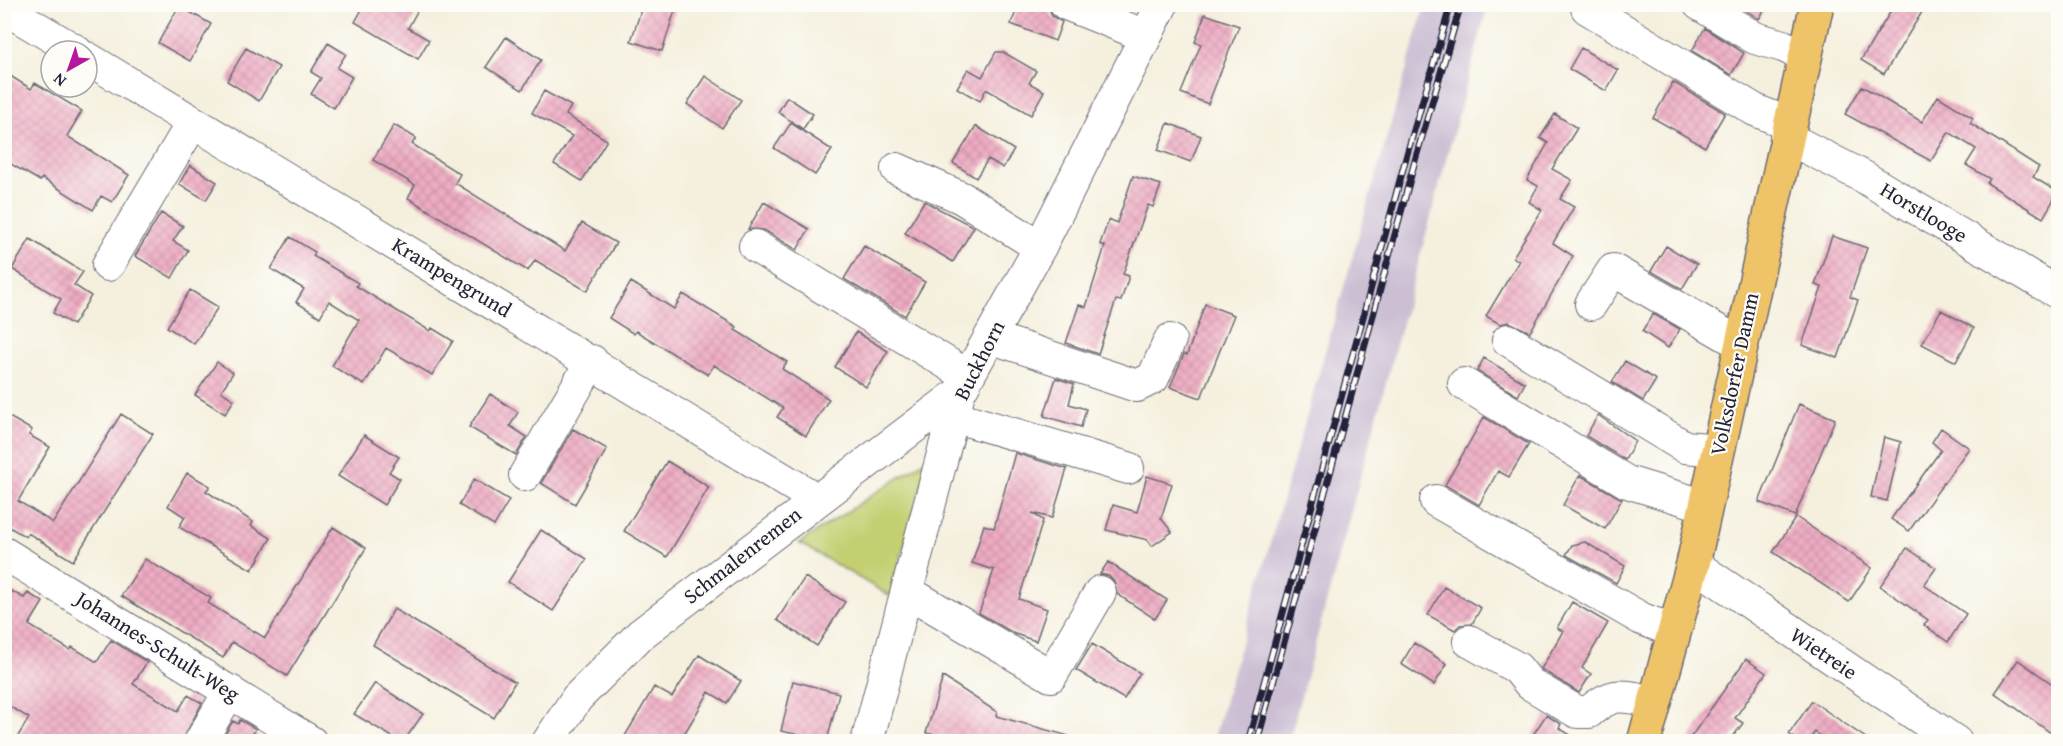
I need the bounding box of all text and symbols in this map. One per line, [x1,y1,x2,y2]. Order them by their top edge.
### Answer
north arrow [39,39,99,99]
text: N [47,68,71,93]
street label: Horstlooge [1875,174,1974,250]
street label: Krampengrund [386,229,518,325]
street label: Volksdorfer Damm [1702,290,1766,458]
street label: Buckhorn [946,315,1012,405]
street label: Schmalenremen [676,499,808,611]
street label: Johannes-Schult-Weg [67,581,247,709]
street label: Wietreie [1784,619,1864,687]

